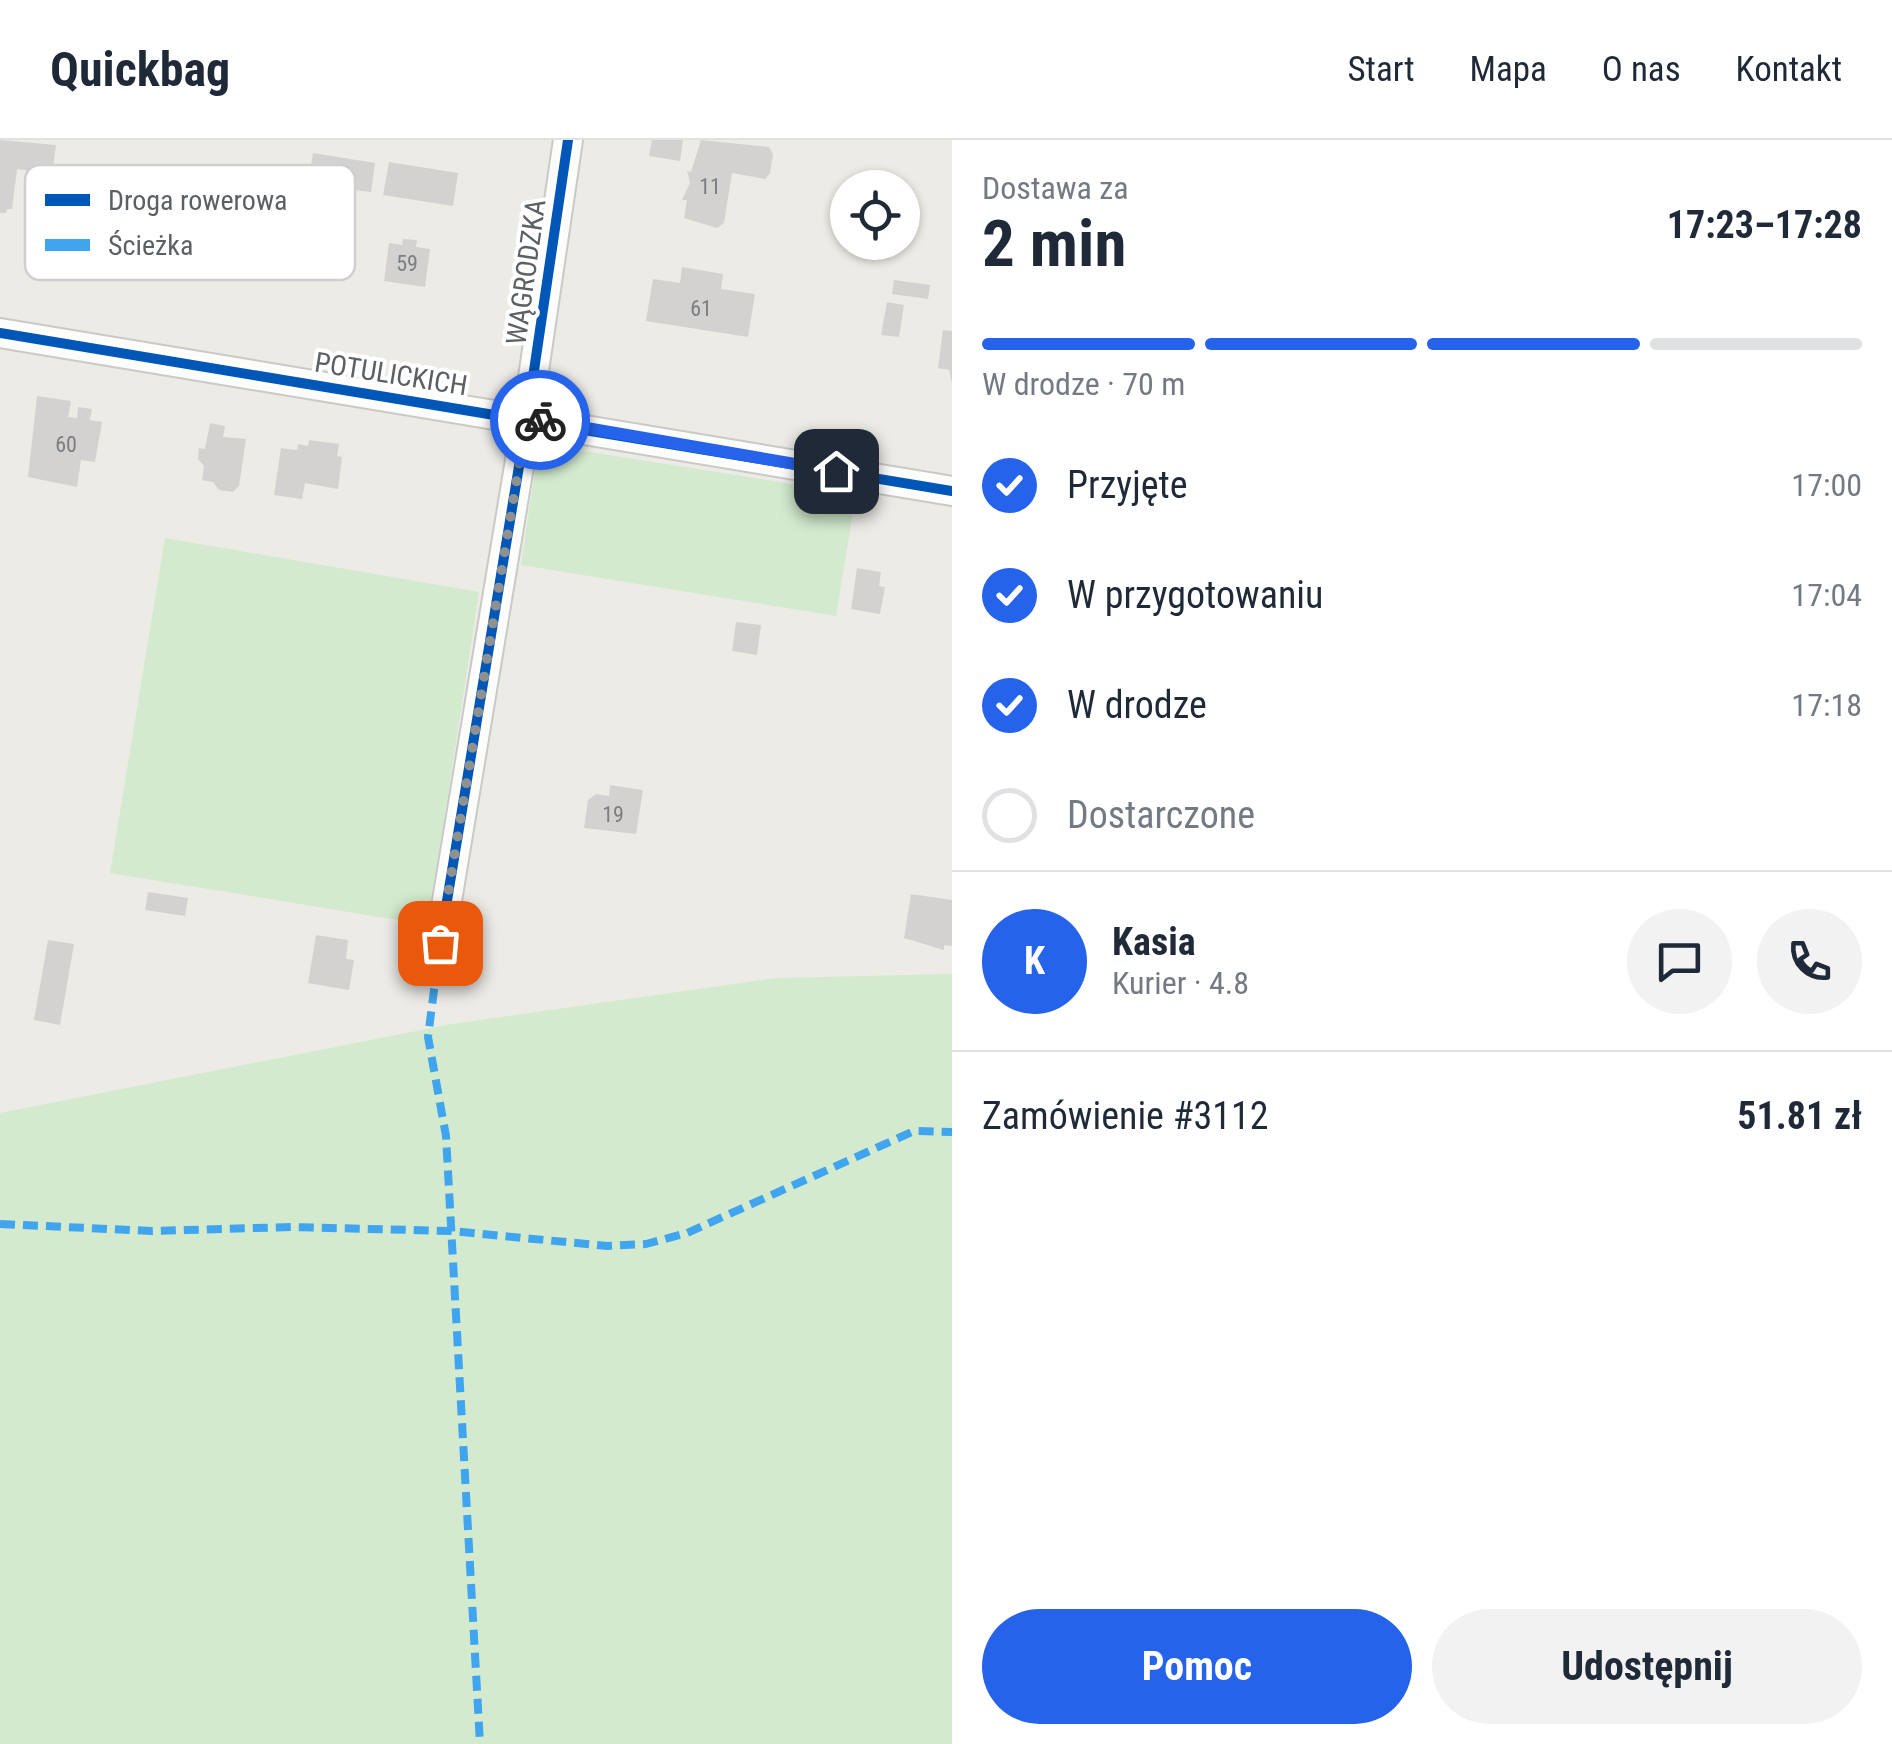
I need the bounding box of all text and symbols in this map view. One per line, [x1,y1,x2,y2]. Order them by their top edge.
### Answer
text: Quickbag [50,41,230,98]
text: Start [1347,49,1415,90]
text: Mapa [1470,49,1547,90]
text: O nas [1602,49,1681,90]
text: Kontakt [1736,49,1842,90]
legend [25,165,355,280]
text: Dostawa za [982,169,1129,207]
map controls [830,170,920,260]
button: locate [830,170,920,260]
house number: 11 [699,174,721,199]
text: Droga rowerowa [108,184,288,217]
street label: WĄGRODZKA [499,197,553,347]
text: 17:23–17:28 [1667,203,1862,247]
text: 2 min [982,206,1126,282]
text: Ścieżka [108,229,193,262]
house number: 59 [396,251,418,276]
house number: 61 [690,296,712,321]
street label: POTULICKICH [312,346,470,402]
text: W drodze · 70 m [982,365,1185,403]
courier [490,370,590,470]
icon: bike [513,393,568,448]
pin [794,429,879,514]
house number: 60 [55,432,77,457]
icon: home [809,444,864,499]
icon: check [982,458,1037,513]
text: Przyjęte [1067,463,1188,507]
text: 17:00 [1791,466,1862,504]
icon: check [982,568,1037,623]
text: W przygotowaniu [1067,573,1323,617]
text: 17:04 [1791,576,1862,614]
icon: check [982,678,1037,733]
text: W drodze [1067,683,1207,727]
text: 17:18 [1791,686,1862,724]
text: Dostarczone [1067,793,1255,837]
house number: 19 [602,802,624,827]
pin [398,901,483,986]
button: chat [1627,909,1732,1014]
button: phone [1757,909,1862,1014]
icon: bag [413,916,468,971]
text: Kasia [1112,920,1196,964]
text: K [1024,939,1045,983]
text: Kurier · 4.8 [1112,964,1249,1002]
text: Zamówienie #3112 [982,1094,1269,1138]
text: 51.81 zł [1737,1094,1862,1138]
button: Pomoc [982,1609,1412,1724]
button: Udostępnij [1432,1609,1862,1724]

